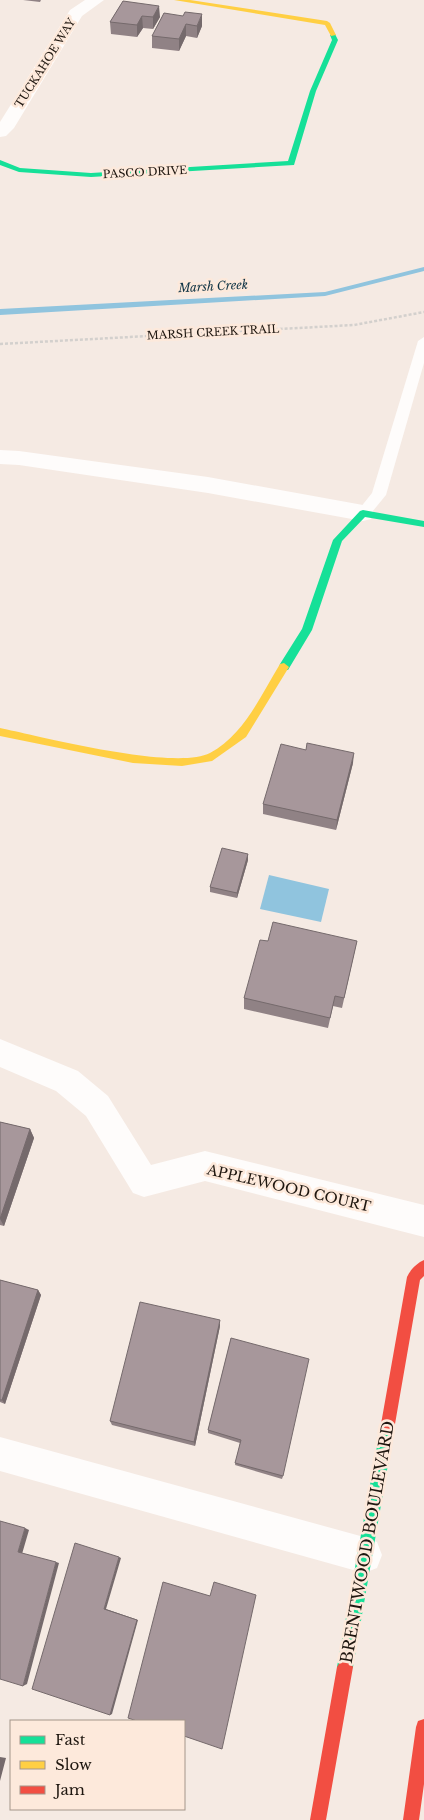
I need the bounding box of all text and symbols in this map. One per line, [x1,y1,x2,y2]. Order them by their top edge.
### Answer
street label: TUCKAHOE WAY [12,15,79,110]
street label: PASCO DRIVE [103,163,187,181]
water label: Marsh Creek [177,277,248,295]
street label: MARSH CREEK TRAIL [146,322,280,342]
street label: APPLEWOOD COURT [204,1160,373,1216]
street label: BRENTWOOD BOULEVARD [336,1419,398,1665]
legend [10,1720,185,1810]
text: Fast [55,1730,86,1749]
text: Slow [55,1755,92,1774]
text: Jam [53,1780,85,1799]

